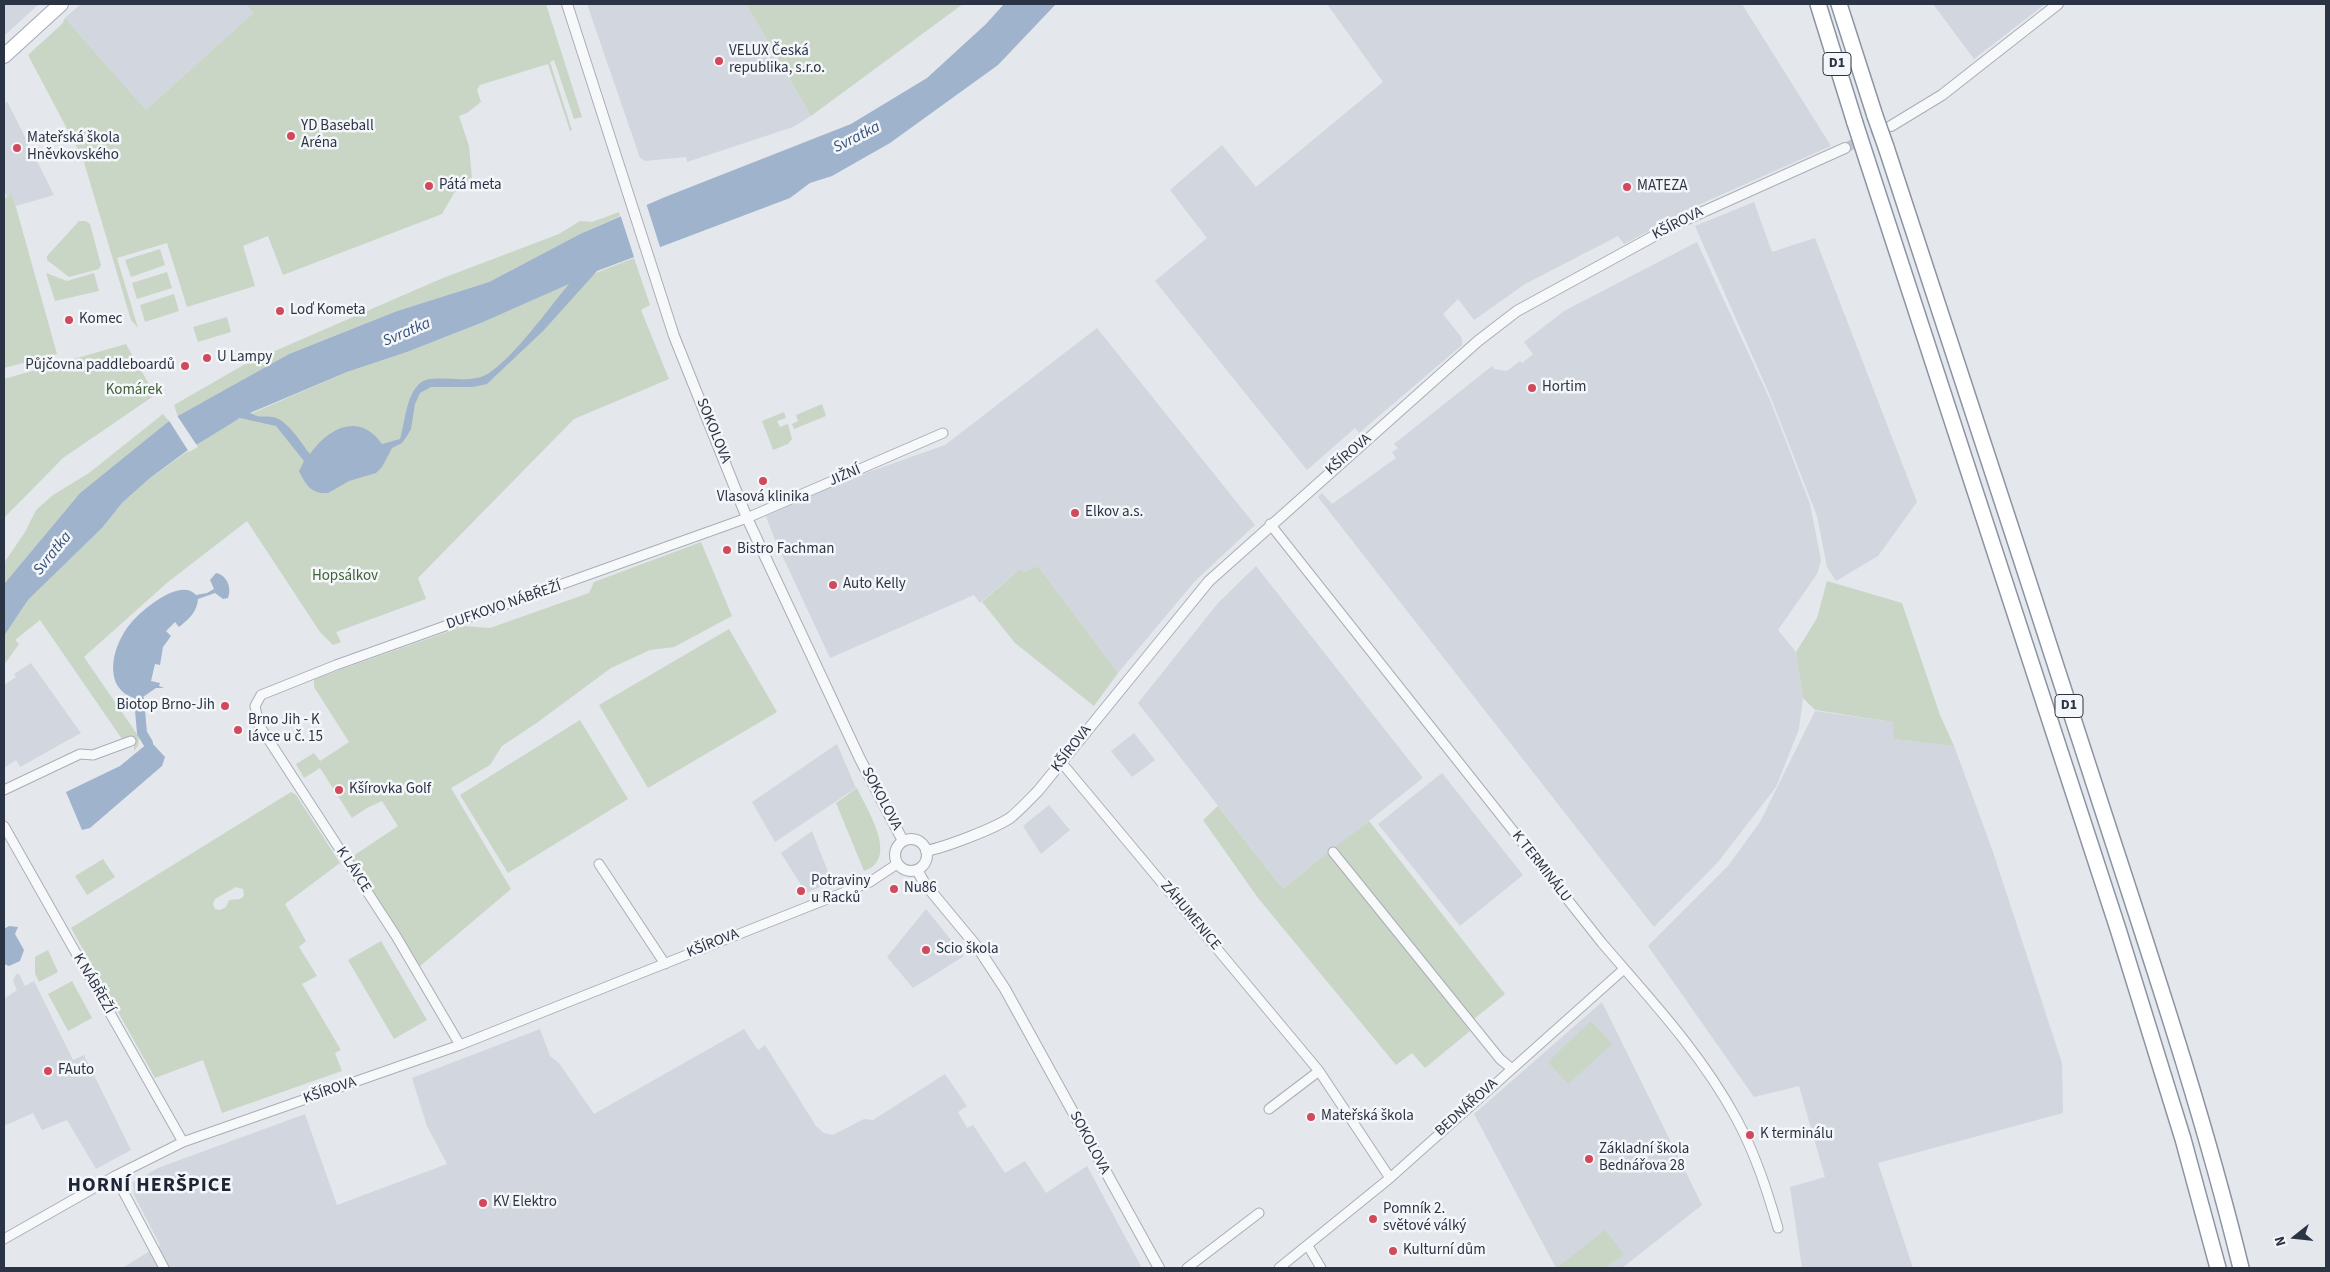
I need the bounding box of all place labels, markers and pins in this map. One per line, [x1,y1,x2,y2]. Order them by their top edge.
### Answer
place label: VELUX Česká republika, s.r.o. [729,43,825,78]
marker: VELUX Česká republika, s.r.o. [713,55,725,67]
place label: YD Baseball Aréna [301,118,374,153]
place label: Mateřská škola Hněvkovského [27,130,120,165]
marker: YD Baseball Aréna [285,130,297,142]
marker: Mateřská škola Hněvkovského [11,142,23,154]
place label: Pátá meta [439,177,502,195]
place label: MATEZA [1637,178,1687,196]
marker: Pátá meta [423,180,435,192]
marker: MATEZA [1621,181,1633,193]
place label: Loď Kometa [290,302,366,320]
marker: Loď Kometa [274,305,286,317]
place label: Komec [79,311,122,329]
marker: Komec [63,314,75,326]
place label: U Lampy [217,349,272,367]
marker: U Lampy [201,352,213,364]
place label: Půjčovna paddleboardů [25,357,175,375]
marker: Půjčovna paddleboardů [179,360,191,372]
place label: Hortim [1542,379,1586,397]
marker: Hortim [1526,382,1538,394]
marker: Vlasová klinika [757,475,769,487]
place label: Vlasová klinika [717,489,809,507]
place label: Elkov a.s. [1085,504,1143,522]
marker: Elkov a.s. [1069,507,1081,519]
place label: Bistro Fachman [737,541,834,559]
marker: Bistro Fachman [721,544,733,556]
place label: Auto Kelly [843,576,906,594]
marker: Auto Kelly [827,579,839,591]
place label: Biotop Brno-Jih [116,697,215,715]
marker: Biotop Brno-Jih [219,700,231,712]
place label: Brno Jih - K lávce u č. 15 [248,712,323,747]
marker: Brno Jih - K lávce u č. 15 [232,724,244,736]
place label: Kšírovka Golf [349,781,431,799]
marker: Kšírovka Golf [333,784,345,796]
place label: Potraviny u Racků [811,873,870,908]
place label: Nu86 [904,880,937,898]
marker: Nu86 [888,883,900,895]
marker: Potraviny u Racků [795,885,807,897]
place label: Scio škola [936,941,999,959]
marker: Scio škola [920,944,932,956]
place label: FAuto [58,1062,94,1080]
marker: FAuto [42,1065,54,1077]
place label: Mateřská škola [1321,1108,1414,1126]
marker: Mateřská škola [1305,1111,1317,1123]
place label: K terminálu [1760,1126,1833,1144]
marker: K terminálu [1744,1129,1756,1141]
place label: Základní škola Bednářova 28 [1599,1141,1689,1176]
marker: Základní škola Bednářova 28 [1583,1153,1595,1165]
place label: KV Elektro [493,1194,557,1212]
marker: KV Elektro [477,1197,489,1209]
place label: Pomník 2. světové válký [1383,1201,1466,1236]
marker: Pomník 2. světové válký [1367,1213,1379,1225]
place label: Kulturní dům [1403,1242,1486,1260]
marker: Kulturní dům [1387,1245,1399,1257]

